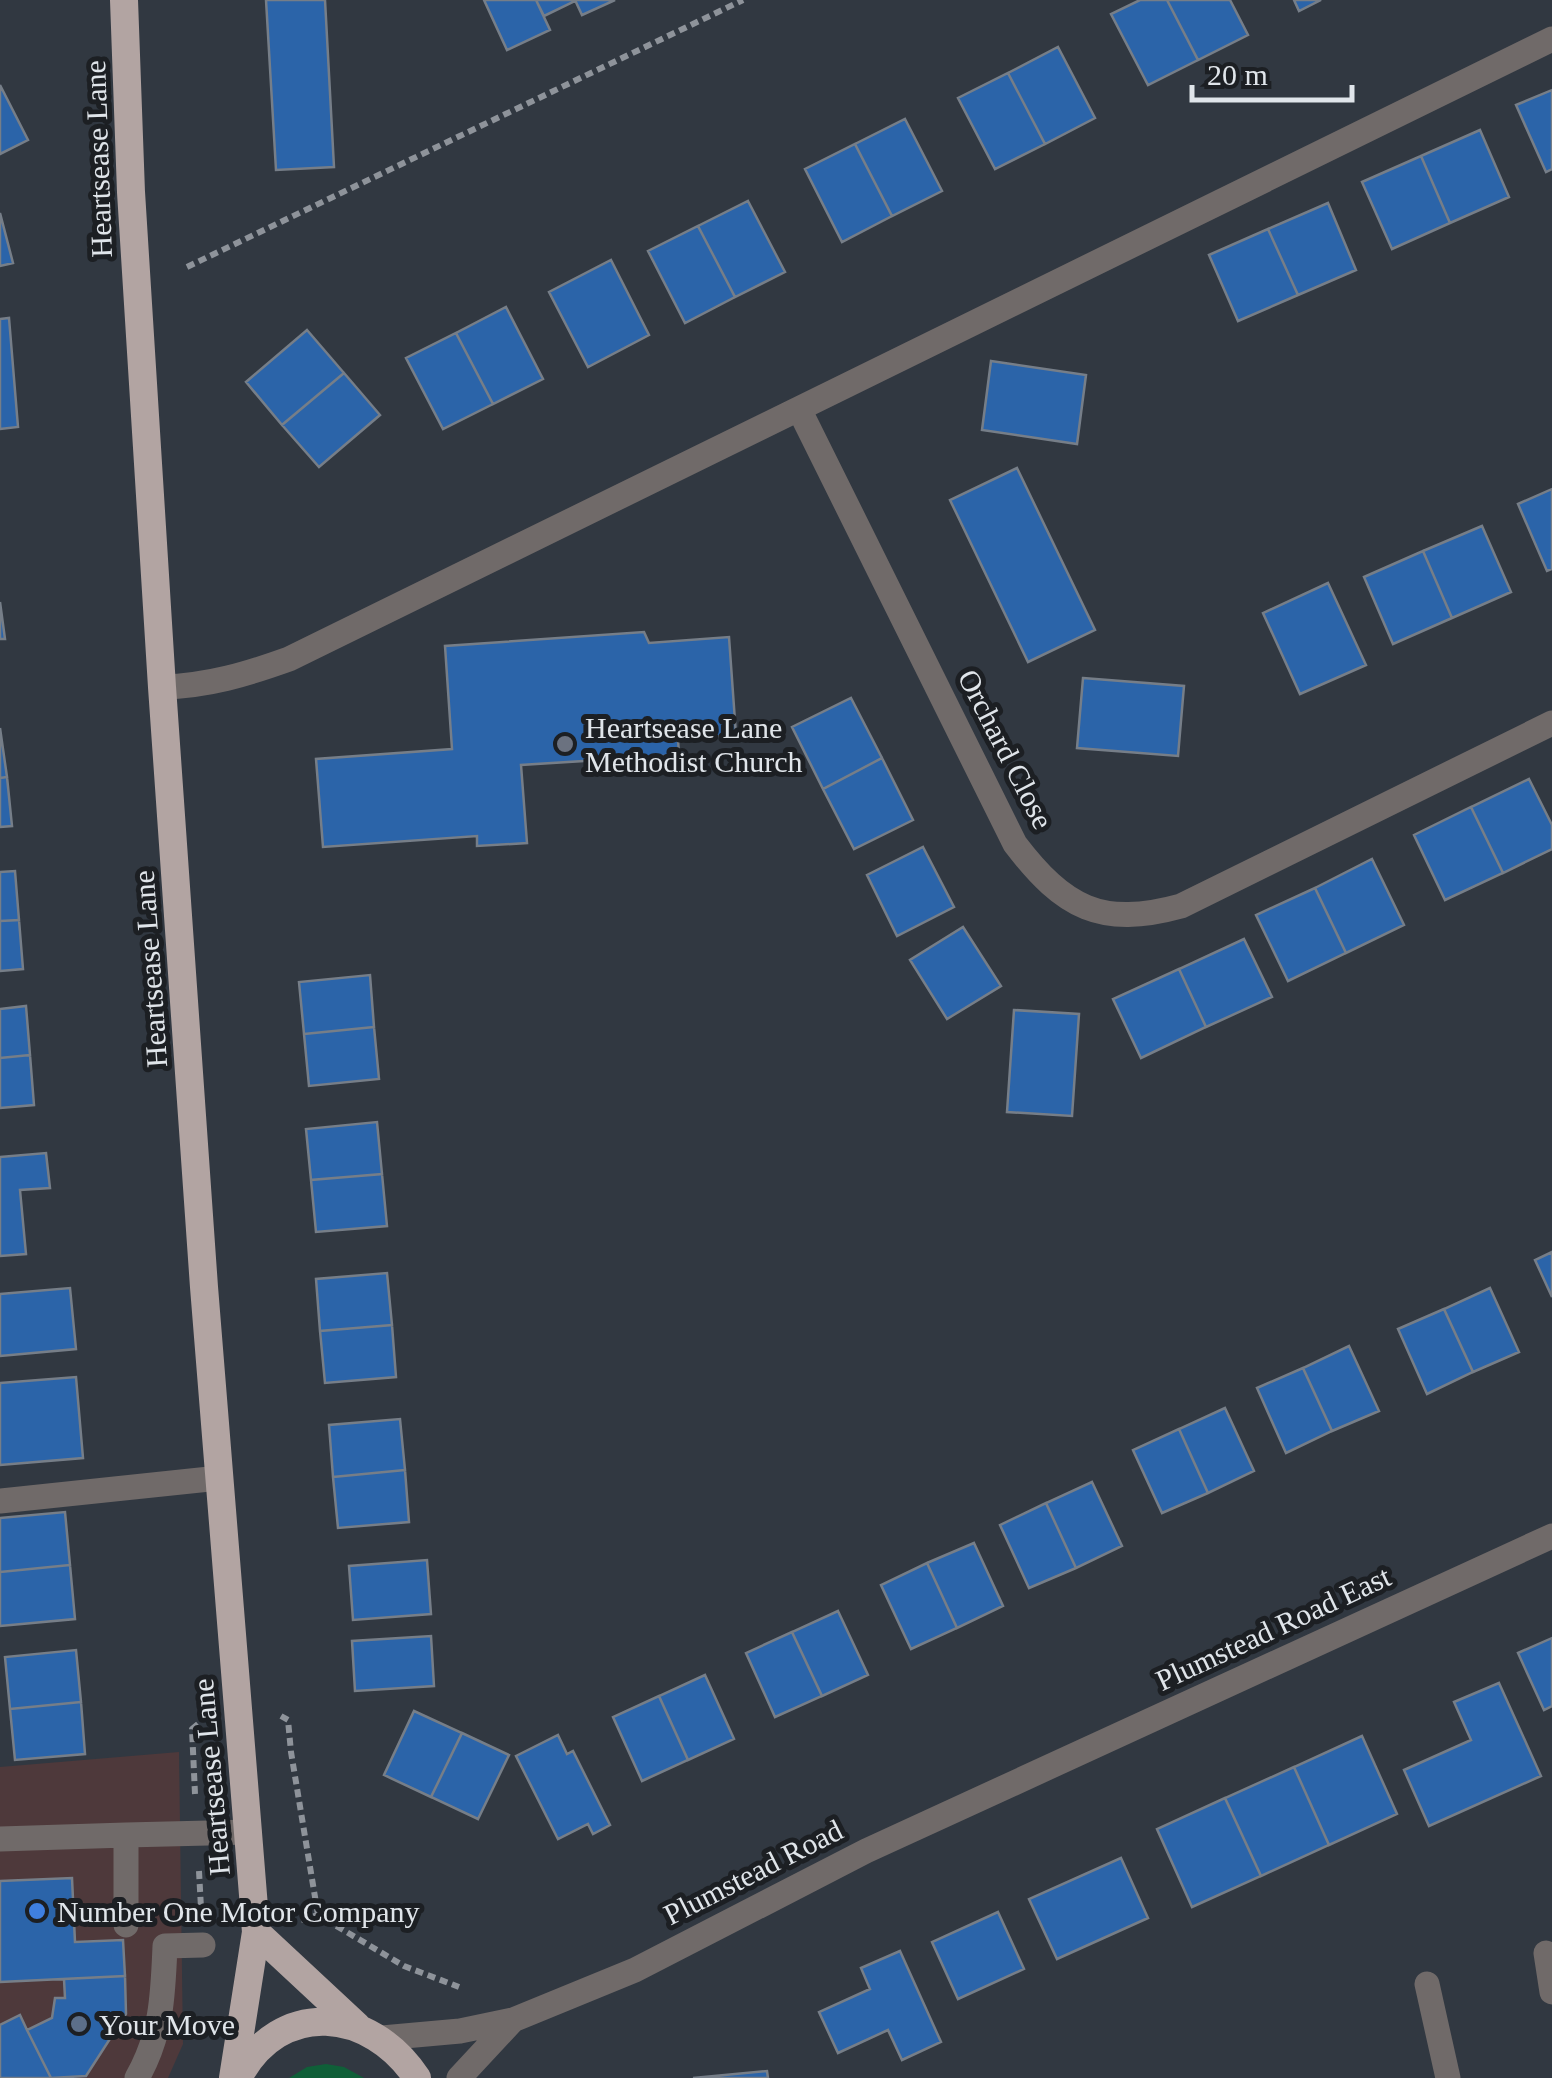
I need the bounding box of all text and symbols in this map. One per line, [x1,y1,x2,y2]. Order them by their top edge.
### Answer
scale bar [1192,40,1352,102]
text: 20 m [1207,58,1268,91]
street label: Heartsease Lane [78,60,118,258]
street label: Orchard Close [952,664,1060,834]
place label: Heartsease Lane Methodist Church [585,711,803,778]
marker: Heartsease Lane Methodist Church [554,733,576,755]
street label: Heartsease Lane [127,869,173,1069]
street label: Plumstead Road East [1150,1559,1396,1697]
street label: Heartsease Lane [186,1677,236,1877]
street label: Plumstead Road [658,1813,848,1931]
place label: Number One Motor Company [57,1895,419,1928]
marker: Number One Motor Company [26,1900,48,1922]
place label: Your Move [99,2008,235,2041]
marker: Your Move [68,2013,90,2035]

